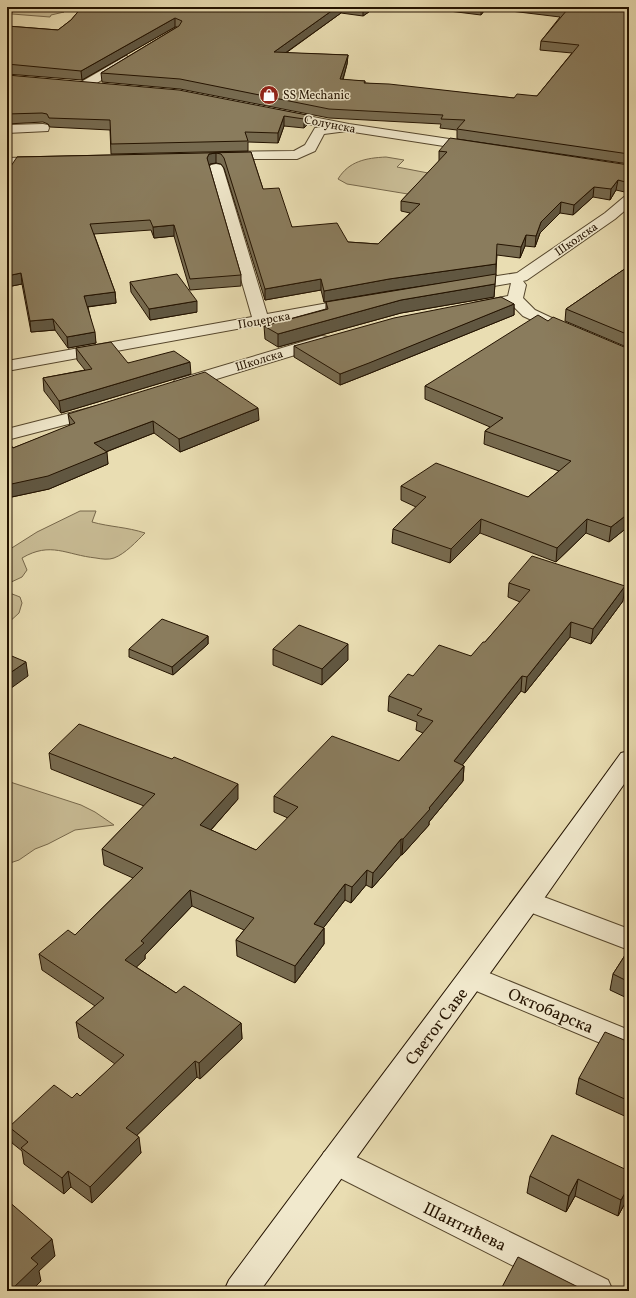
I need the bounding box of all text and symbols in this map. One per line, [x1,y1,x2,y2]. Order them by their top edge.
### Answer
shop icon: SS Mechanic [258,84,280,106]
place label: SS Mechanic [283,88,350,104]
street label: Солунска [303,112,357,138]
street label: Школска [552,219,601,260]
street label: Поцерска [237,308,292,333]
street label: Школска [234,346,285,376]
street label: Светог Саве [400,983,474,1070]
street label: Октобарска [504,983,597,1040]
street label: Шантићева [419,1197,510,1257]

